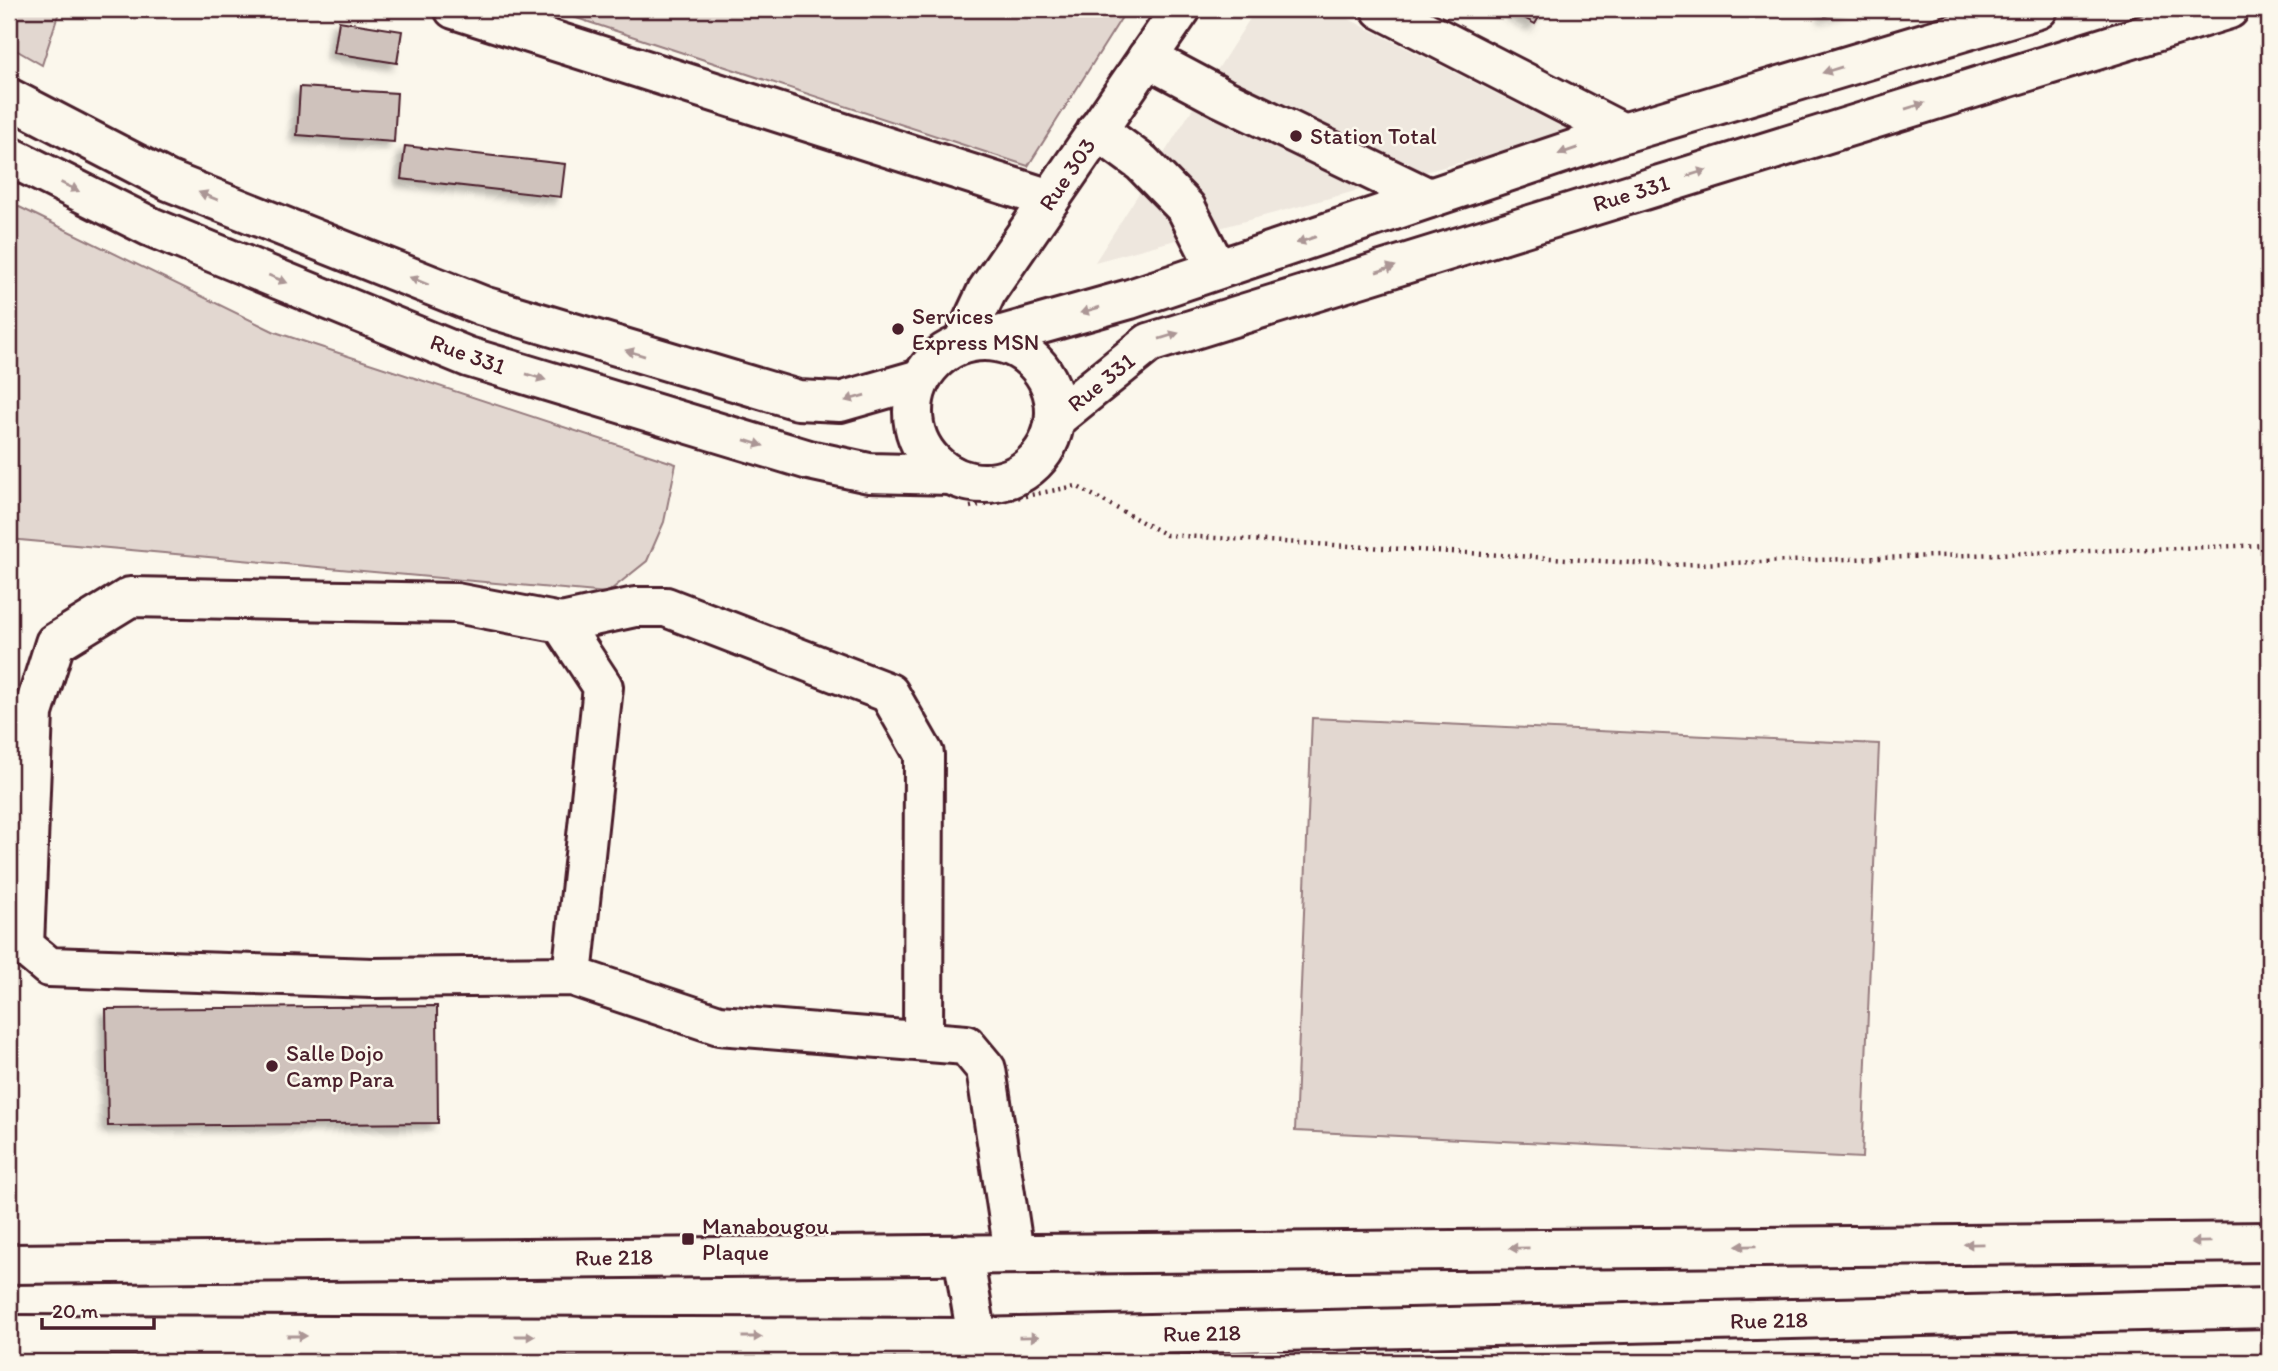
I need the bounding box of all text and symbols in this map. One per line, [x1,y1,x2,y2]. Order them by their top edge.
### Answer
one-way arrow [1821,66,1842,76]
one-way arrow [1904,100,1925,110]
place label: Station Total [1310,122,1437,150]
marker: Station Total [1288,128,1304,144]
street label: Rue 303 [1032,132,1102,216]
one-way arrow [1557,146,1578,157]
one-way arrow [1687,167,1708,178]
street label: Rue 331 [1589,168,1673,218]
one-way arrow [60,181,80,192]
one-way arrow [197,191,218,202]
one-way arrow [1295,235,1316,245]
one-way arrow [1376,263,1397,274]
one-way arrow [267,273,288,284]
one-way arrow [408,275,429,286]
place label: Services Express MSN [912,302,1039,356]
one-way arrow [1079,306,1100,316]
marker: Services Express MSN [890,321,906,337]
street label: Rue 331 [426,327,510,381]
one-way arrow [1159,331,1180,341]
street label: Rue 331 [1062,346,1141,418]
one-way arrow [624,347,645,357]
one-way arrow [526,373,547,383]
one-way arrow [844,394,865,404]
one-way arrow [743,439,764,449]
place label: Salle Dojo Camp Para [286,1039,394,1093]
marker: Salle Dojo Camp Para [264,1058,280,1074]
place label: Manabougou Plaque [702,1212,829,1266]
marker: Manabougou Plaque [680,1231,696,1247]
one-way arrow [2190,1236,2212,1248]
one-way arrow [1962,1238,1984,1250]
one-way arrow [1735,1241,1757,1252]
street label: Rue 218 [575,1242,653,1272]
one-way arrow [1507,1243,1529,1254]
scale bar [42,1287,154,1331]
text: 20 m [52,1298,99,1323]
street label: Rue 218 [1730,1305,1808,1335]
street label: Rue 218 [1163,1318,1241,1348]
one-way arrow [287,1330,309,1342]
one-way arrow [514,1331,536,1342]
one-way arrow [742,1331,764,1343]
one-way arrow [1018,1331,1040,1342]

